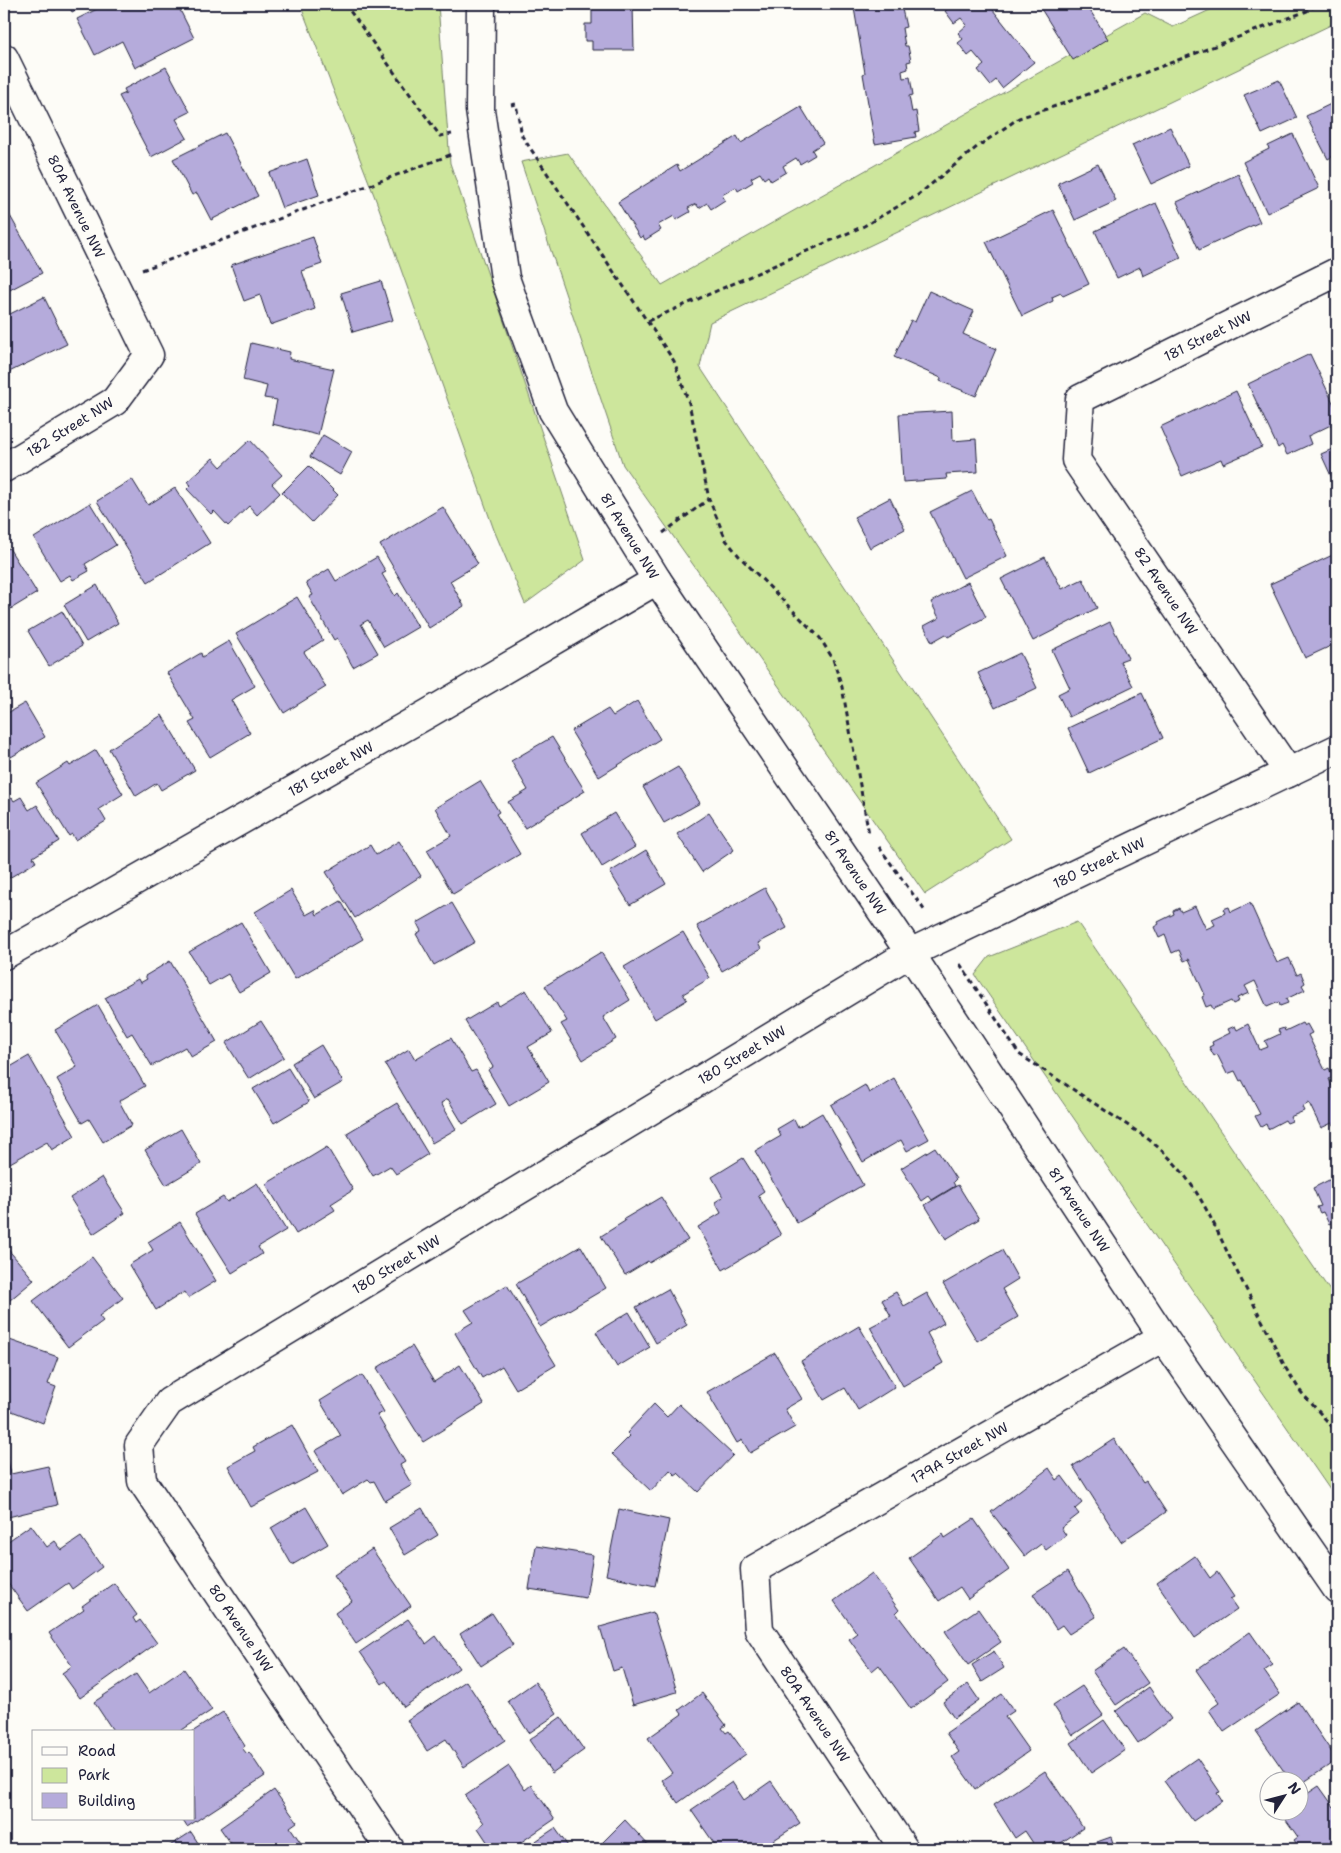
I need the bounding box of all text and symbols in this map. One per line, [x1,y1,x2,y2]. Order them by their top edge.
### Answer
street label: 80A Avenue NW [44,152,109,261]
street label: 181 Street NW [1161,307,1254,365]
street label: 182 Street NW [23,393,117,461]
street label: 81 Avenue NW [597,489,663,583]
street label: 82 Avenue NW [1130,544,1202,638]
street label: 181 Street NW [285,737,377,800]
street label: 81 Avenue NW [820,827,890,918]
street label: 180 Street NW [1050,833,1148,892]
street label: 180 Street NW [694,1021,789,1089]
street label: 81 Avenue NW [1045,1164,1114,1256]
street label: 180 Street NW [349,1231,444,1298]
street label: 179A Street NW [908,1418,1011,1488]
street label: 80 Avenue NW [205,1581,277,1675]
street label: 80A Avenue NW [776,1662,854,1766]
legend [32,1730,195,1820]
text: Road [78,1741,116,1761]
text: Park [78,1765,110,1785]
north arrow [1258,1770,1308,1820]
text: N [1284,1779,1305,1798]
text: Building [78,1791,135,1811]

